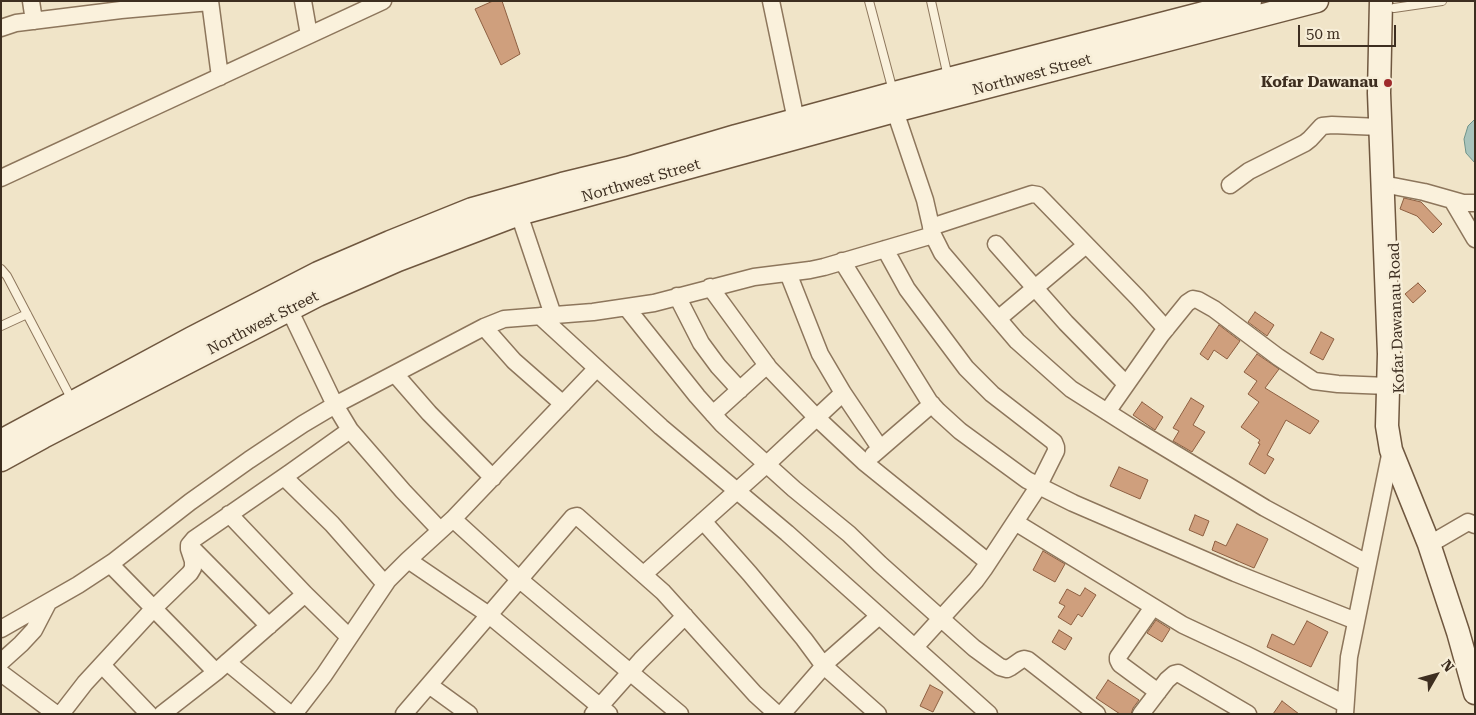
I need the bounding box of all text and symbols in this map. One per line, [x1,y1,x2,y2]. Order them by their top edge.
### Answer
scale bar [1301,15,1398,47]
text: 50 m [1306,25,1340,43]
street label: Northwest Street [971,50,1093,100]
place label: Kofar Dawanau [1261,74,1378,92]
marker: Kofar Dawanau [1382,77,1394,89]
street label: Northwest Street [580,155,702,207]
street label: Kofar Dawanau Road [1385,242,1409,394]
street label: Northwest Street [204,287,322,359]
north arrow [1411,650,1461,700]
text: N [1438,657,1457,675]

